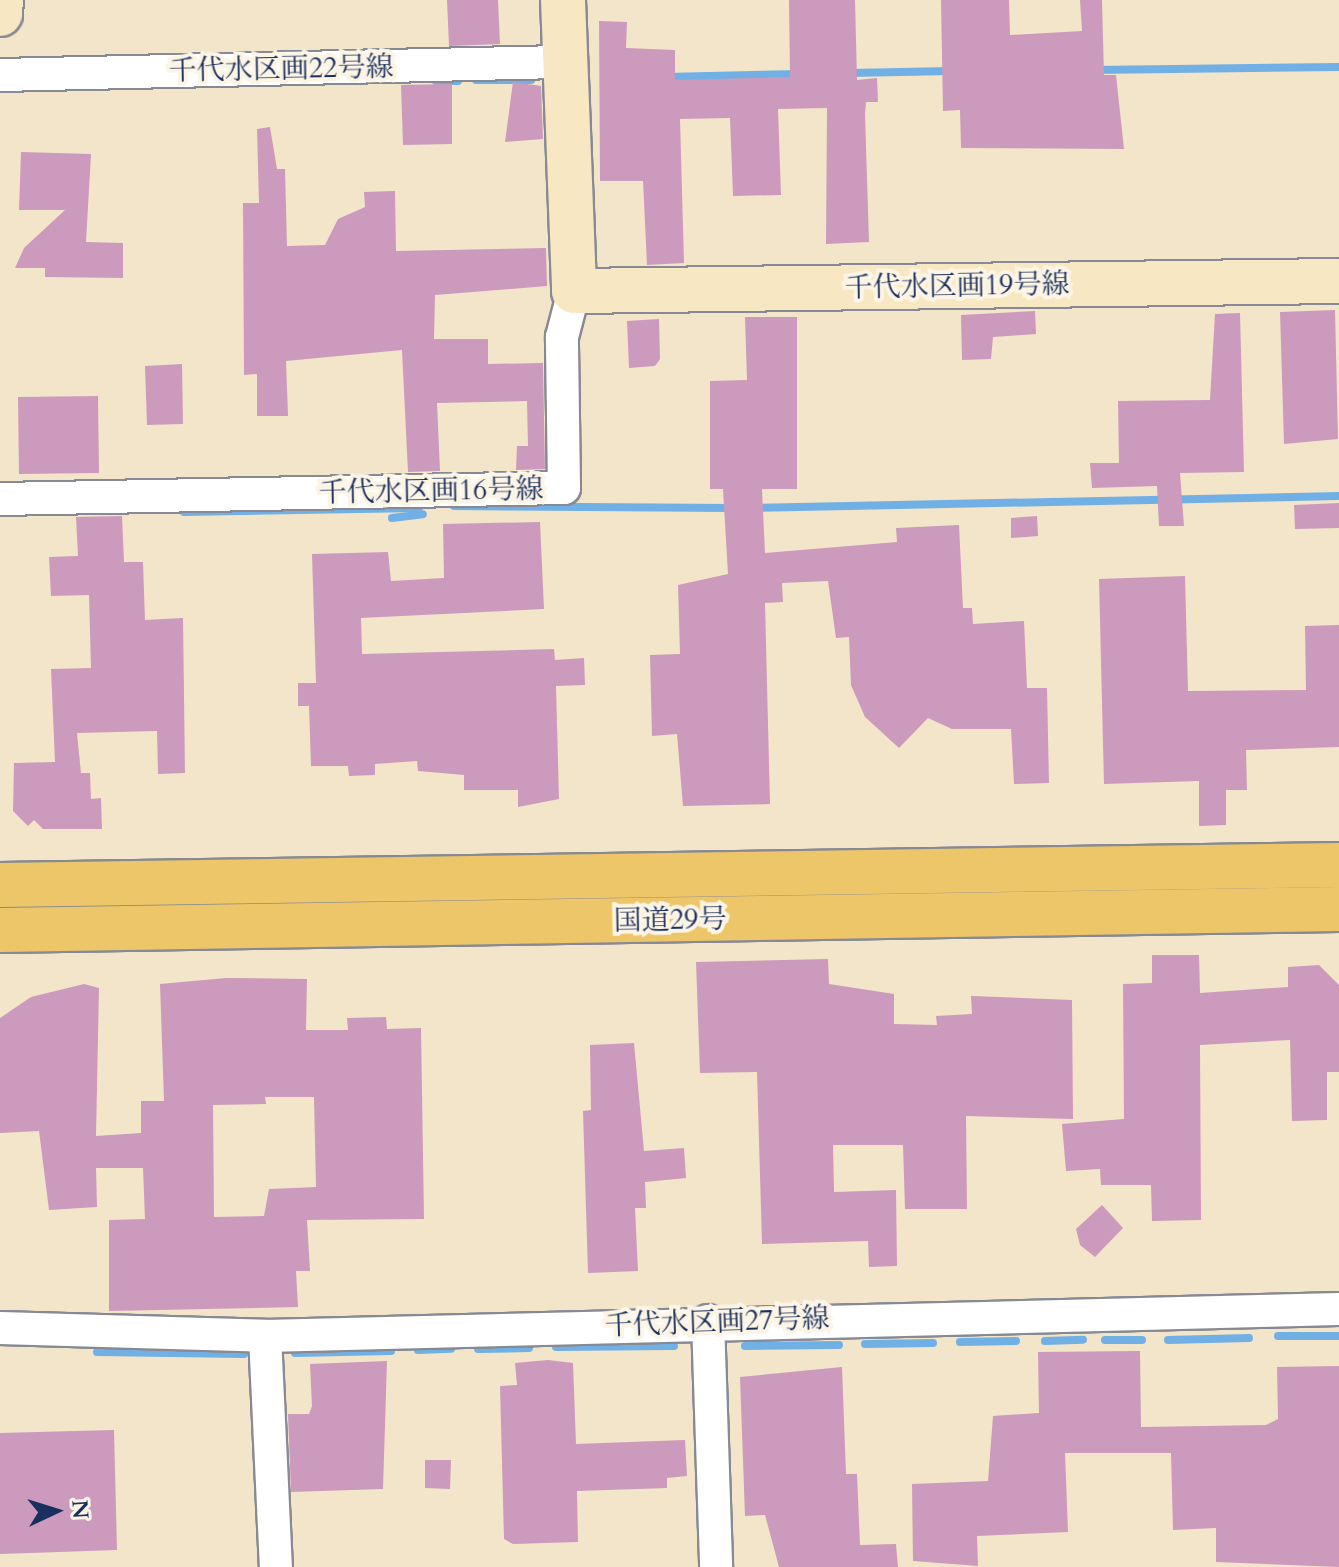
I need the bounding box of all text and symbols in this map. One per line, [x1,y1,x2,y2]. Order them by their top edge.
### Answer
street label: 千代水区画22号線 [168,50,394,88]
street label: 千代水区画19号線 [844,267,1070,305]
street label: 千代水区画16号線 [318,472,544,510]
street label: 国道29号 [613,902,727,938]
street label: 千代水区画27号線 [604,1301,830,1343]
north arrow [16,1471,96,1551]
text: N [64,1499,96,1520]

